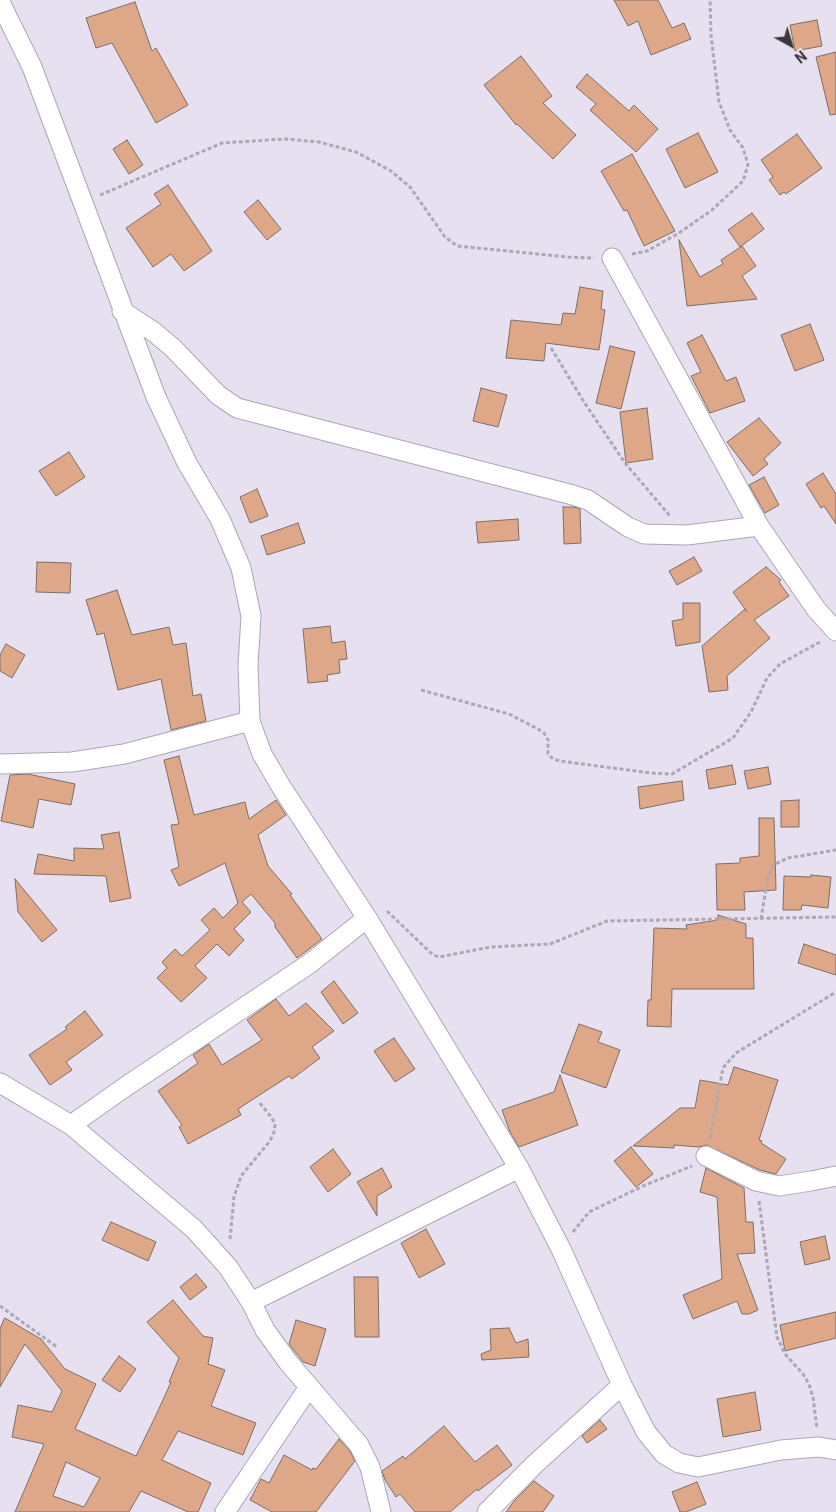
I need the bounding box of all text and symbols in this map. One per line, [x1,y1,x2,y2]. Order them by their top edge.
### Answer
north arrow [766,20,816,70]
text: N [792,47,809,66]

